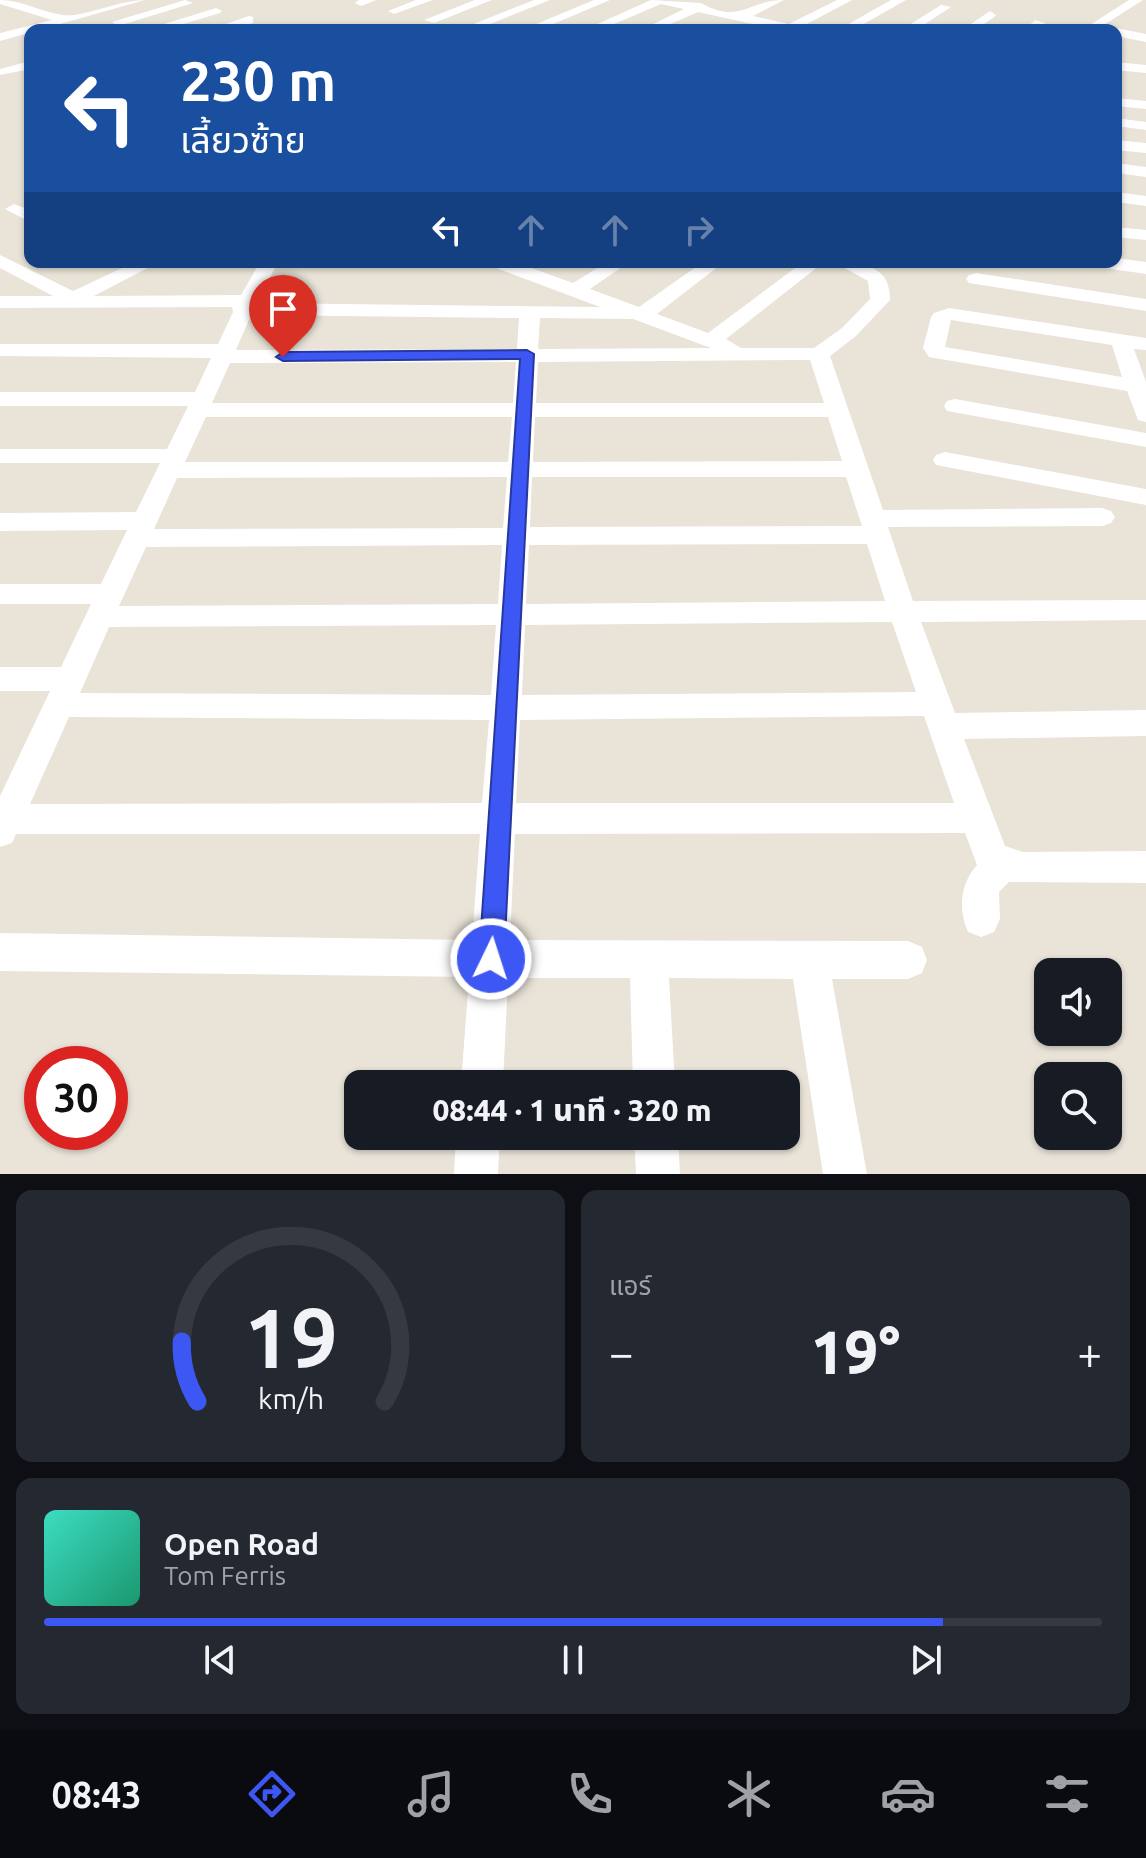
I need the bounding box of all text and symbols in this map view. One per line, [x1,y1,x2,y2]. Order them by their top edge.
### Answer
text: 230 m [180,49,336,112]
icon: left [48,56,152,160]
text: เลี้ยวซ้าย [180,119,306,160]
icon: left [425,208,469,252]
icon: ahead [509,208,553,252]
icon: ahead [593,208,637,252]
icon: right [677,208,721,252]
pin [249,275,317,357]
icon: arrive [261,287,305,331]
position arrow [449,917,533,1001]
map controls [1034,958,1122,1150]
button: sound [1034,958,1122,1046]
speed limit sign: 30 [24,1046,128,1150]
button: search [1034,1062,1122,1150]
text: 08:44 · 1 นาที · 320 m [432,1093,712,1127]
text: แอร์ [609,1271,651,1300]
text: 19 [244,1290,337,1384]
text: 19° [811,1318,900,1385]
text: − [609,1328,634,1377]
text: + [1077,1328,1102,1377]
text: km/h [258,1382,324,1414]
text: Open Road [164,1527,319,1561]
text: Tom Ferris [164,1561,286,1590]
icon: previous [198,1638,242,1682]
icon: pause [551,1638,595,1682]
icon: next [904,1638,948,1682]
icon: directions [244,1766,300,1822]
icon: music [403,1766,459,1822]
icon: phone [562,1766,618,1822]
icon: climate [721,1766,777,1822]
icon: car [880,1766,936,1822]
icon: filters [1039,1766,1095,1822]
text: 08:43 [51,1774,142,1815]

